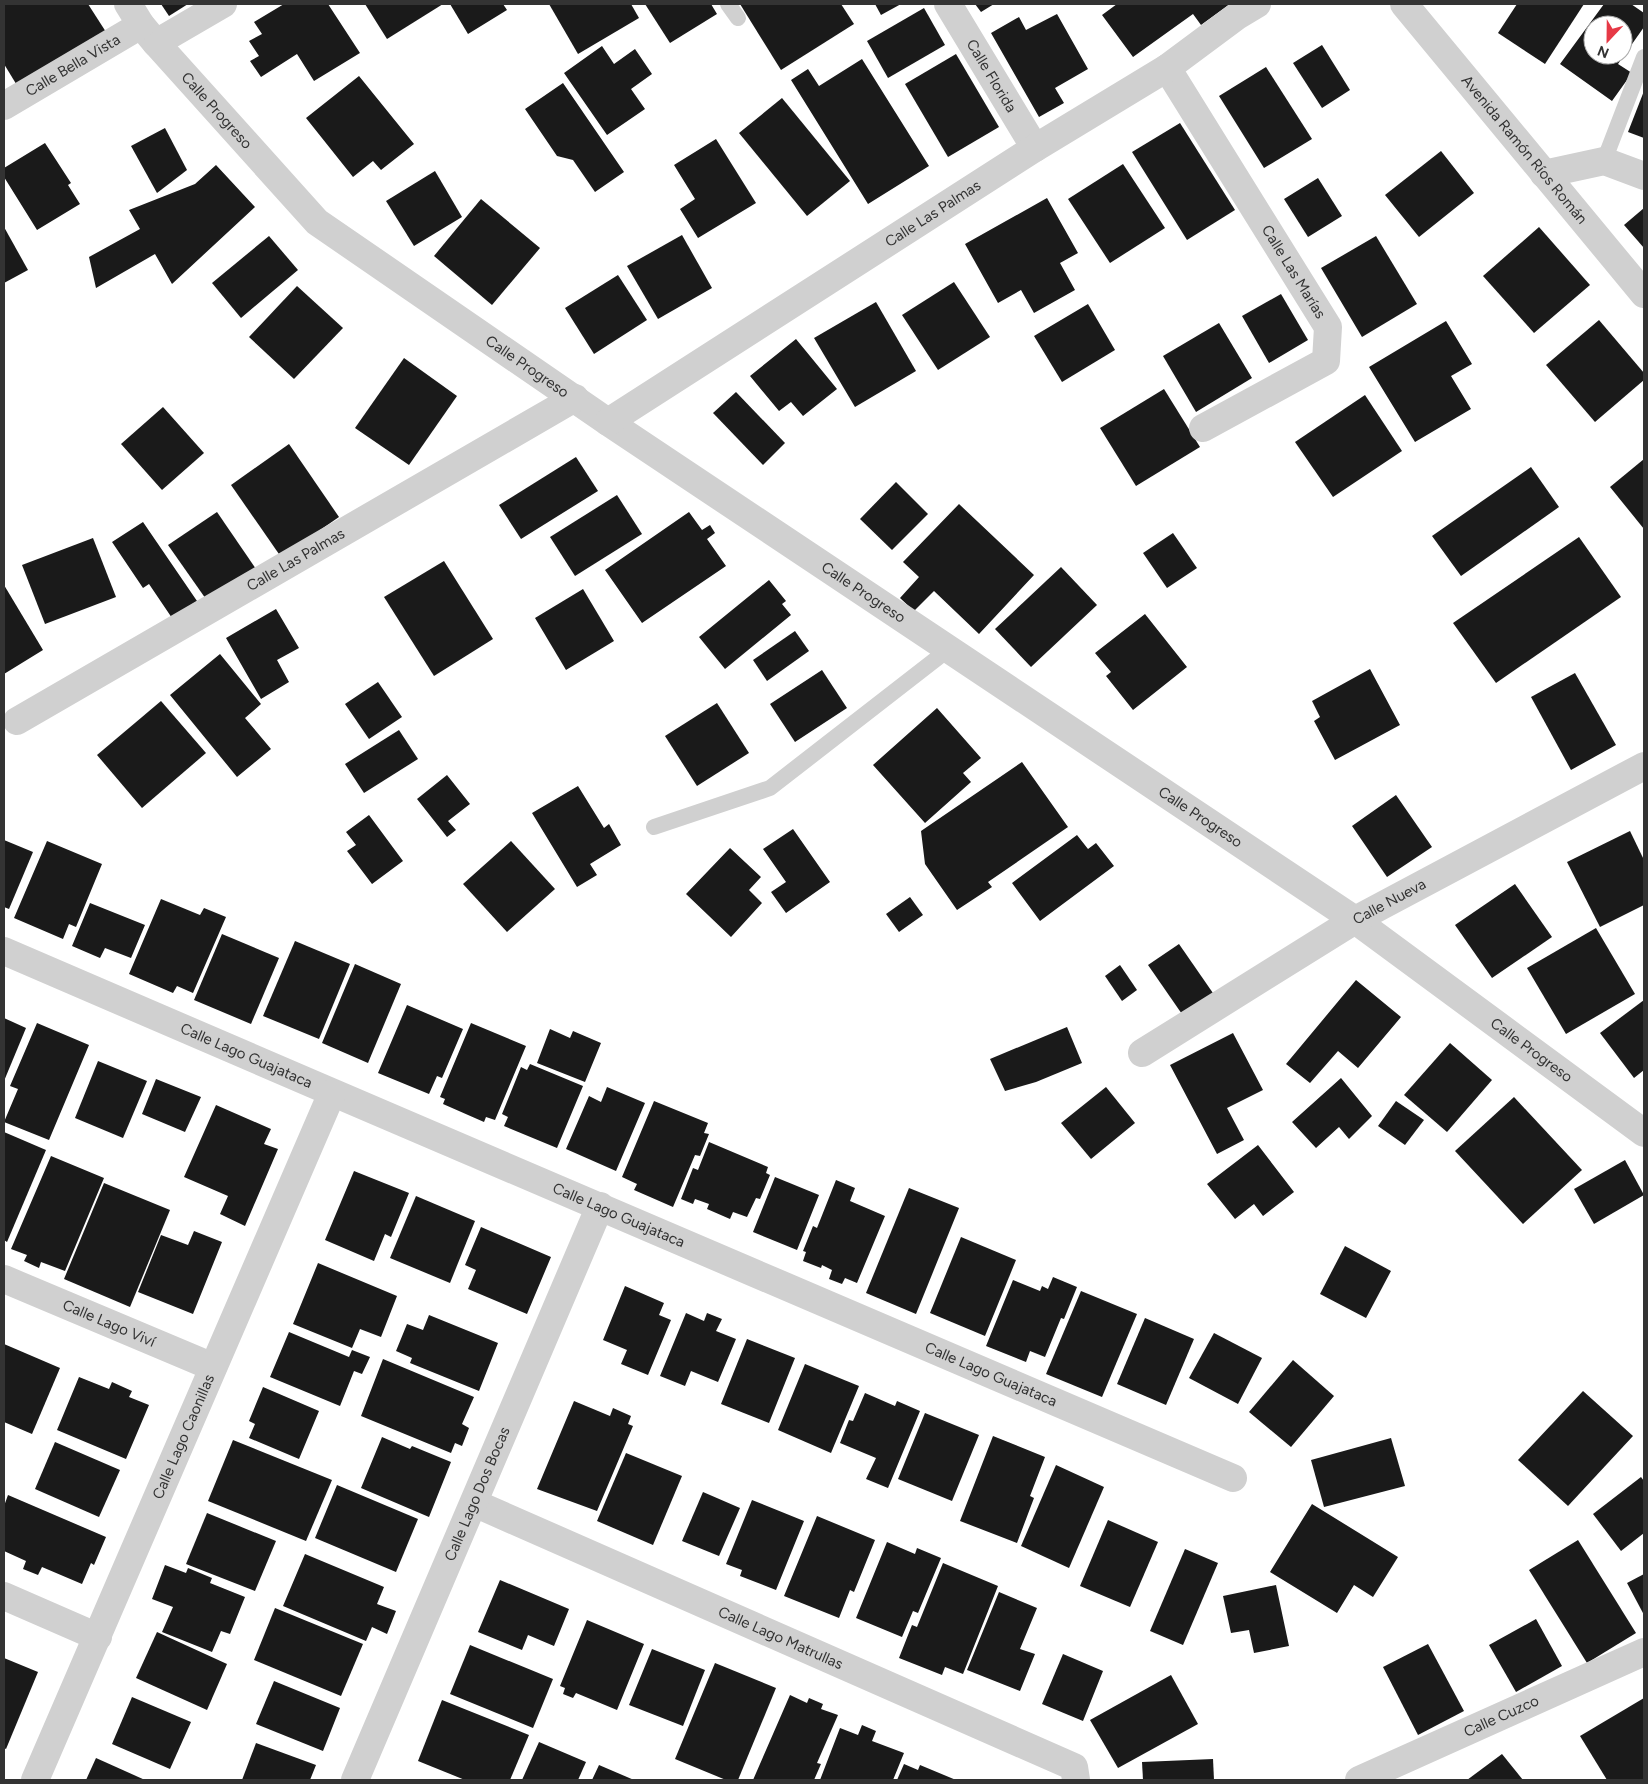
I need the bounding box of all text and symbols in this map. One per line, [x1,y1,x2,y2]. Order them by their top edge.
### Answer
north arrow [1583,15,1633,65]
street label: Calle Bella Vista [22,30,123,100]
street label: Calle Florida [962,36,1020,116]
text: N [1595,42,1612,61]
street label: Calle Progreso [178,68,256,153]
street label: Avenida Ramón Ríos Román [1458,72,1591,228]
street label: Calle Las Palmas [882,176,984,251]
street label: Calle Las Marías [1258,222,1330,322]
street label: Calle Progreso [482,332,573,402]
street label: Calle Las Palmas [244,524,348,595]
street label: Calle Progreso [818,558,909,627]
street label: Calle Progreso [1155,782,1246,852]
street label: Calle Nueva [1350,875,1429,929]
street label: Calle Progreso [1487,1014,1576,1086]
street label: Calle Lago Guajataca [178,1019,315,1092]
street label: Calle Lago Guajataca [550,1179,687,1251]
street label: Calle Lago Viví [60,1296,160,1351]
street label: Calle Lago Guajataca [922,1338,1060,1410]
street label: Calle Lago Caonillas [149,1372,218,1502]
street label: Calle Lago Dos Bocas [441,1424,514,1564]
street label: Calle Lago Matrullas [715,1603,846,1673]
street label: Calle Cuzco [1461,1691,1542,1741]

